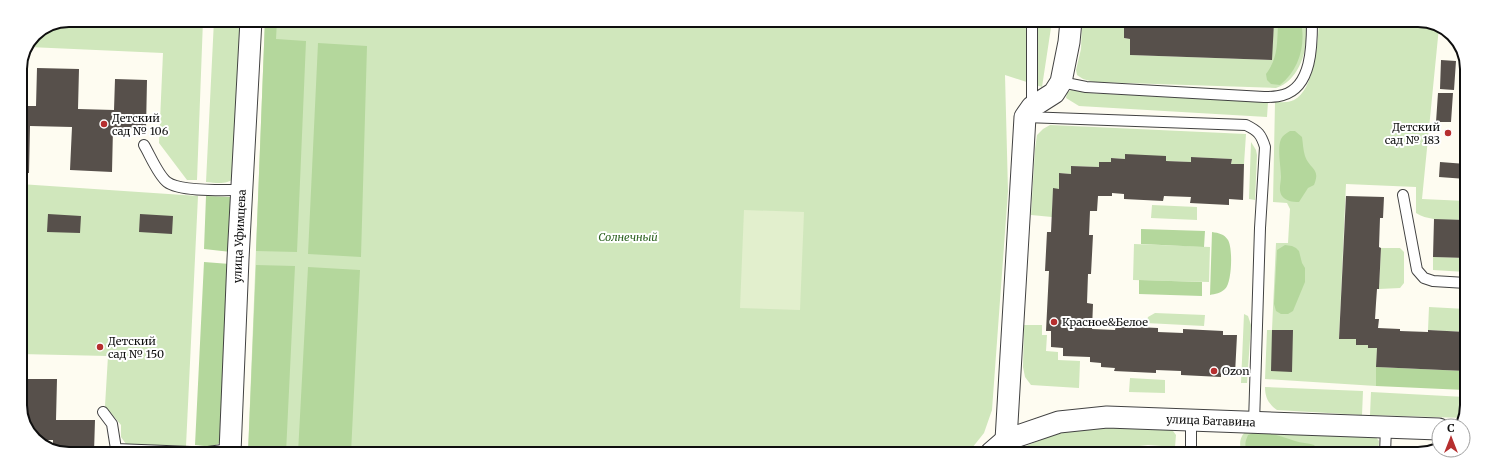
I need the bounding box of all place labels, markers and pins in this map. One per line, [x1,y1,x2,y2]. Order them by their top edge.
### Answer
place label: Детский сад № 106 [112,111,169,138]
marker: Детский сад № 106 [99,119,109,129]
place label: Детский сад № 183 [1385,120,1440,147]
marker: Детский сад № 183 [1443,128,1453,138]
place label: Красное&Белое [1062,315,1148,329]
marker: Красное&Белое [1049,317,1059,327]
place label: Детский сад № 150 [108,334,164,361]
marker: Детский сад № 150 [95,342,105,352]
place label: Ozon [1222,364,1250,378]
marker: Ozon [1209,366,1219,376]

